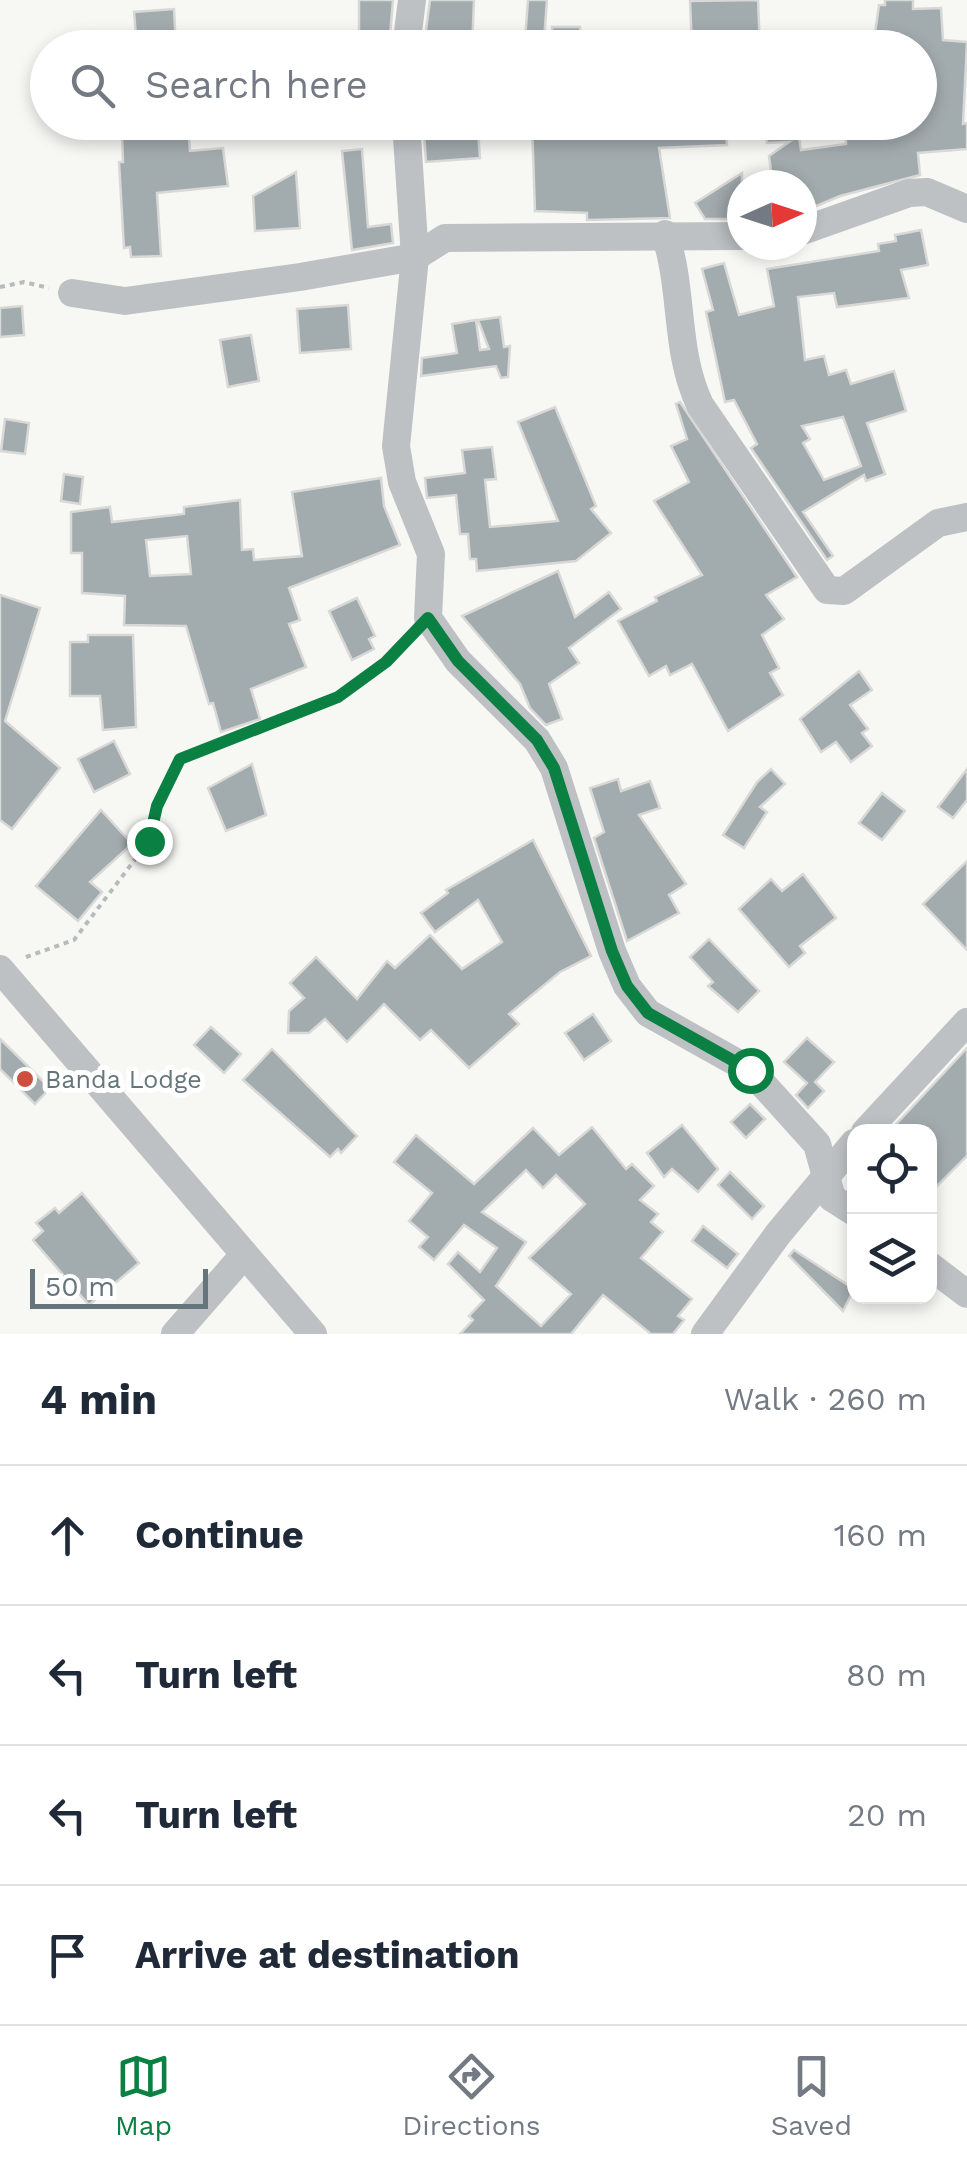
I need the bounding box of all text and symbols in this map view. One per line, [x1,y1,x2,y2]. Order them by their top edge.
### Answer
search box [30,30,937,140]
icon: search [65,58,120,113]
text: Search here [145,63,368,107]
north arrow [727,170,817,260]
route end [127,819,173,865]
route start [728,1048,774,1094]
place label: Banda Lodge [45,1065,202,1094]
marker: Banda Lodge [14,1068,36,1090]
map controls [847,1124,937,1304]
button: locate [847,1124,937,1214]
button: layers [847,1214,937,1304]
scale bar [30,1264,208,1308]
text: 50 m [45,1270,115,1303]
text: 4 min [40,1375,157,1424]
text: Walk · 260 m [724,1380,927,1418]
icon: ahead [40,1508,95,1563]
text: Continue [135,1513,304,1557]
text: 160 m [834,1516,927,1554]
icon: left [40,1648,95,1703]
text: Turn left [135,1653,297,1697]
text: 80 m [846,1656,927,1694]
icon: left [40,1788,95,1843]
text: Turn left [135,1793,297,1837]
text: 20 m [847,1796,927,1834]
icon: arrive [40,1928,95,1983]
text: Arrive at destination [135,1933,520,1977]
tab: Map [115,2049,172,2142]
tab: Directions [402,2049,541,2142]
tab: Saved [771,2049,852,2142]

